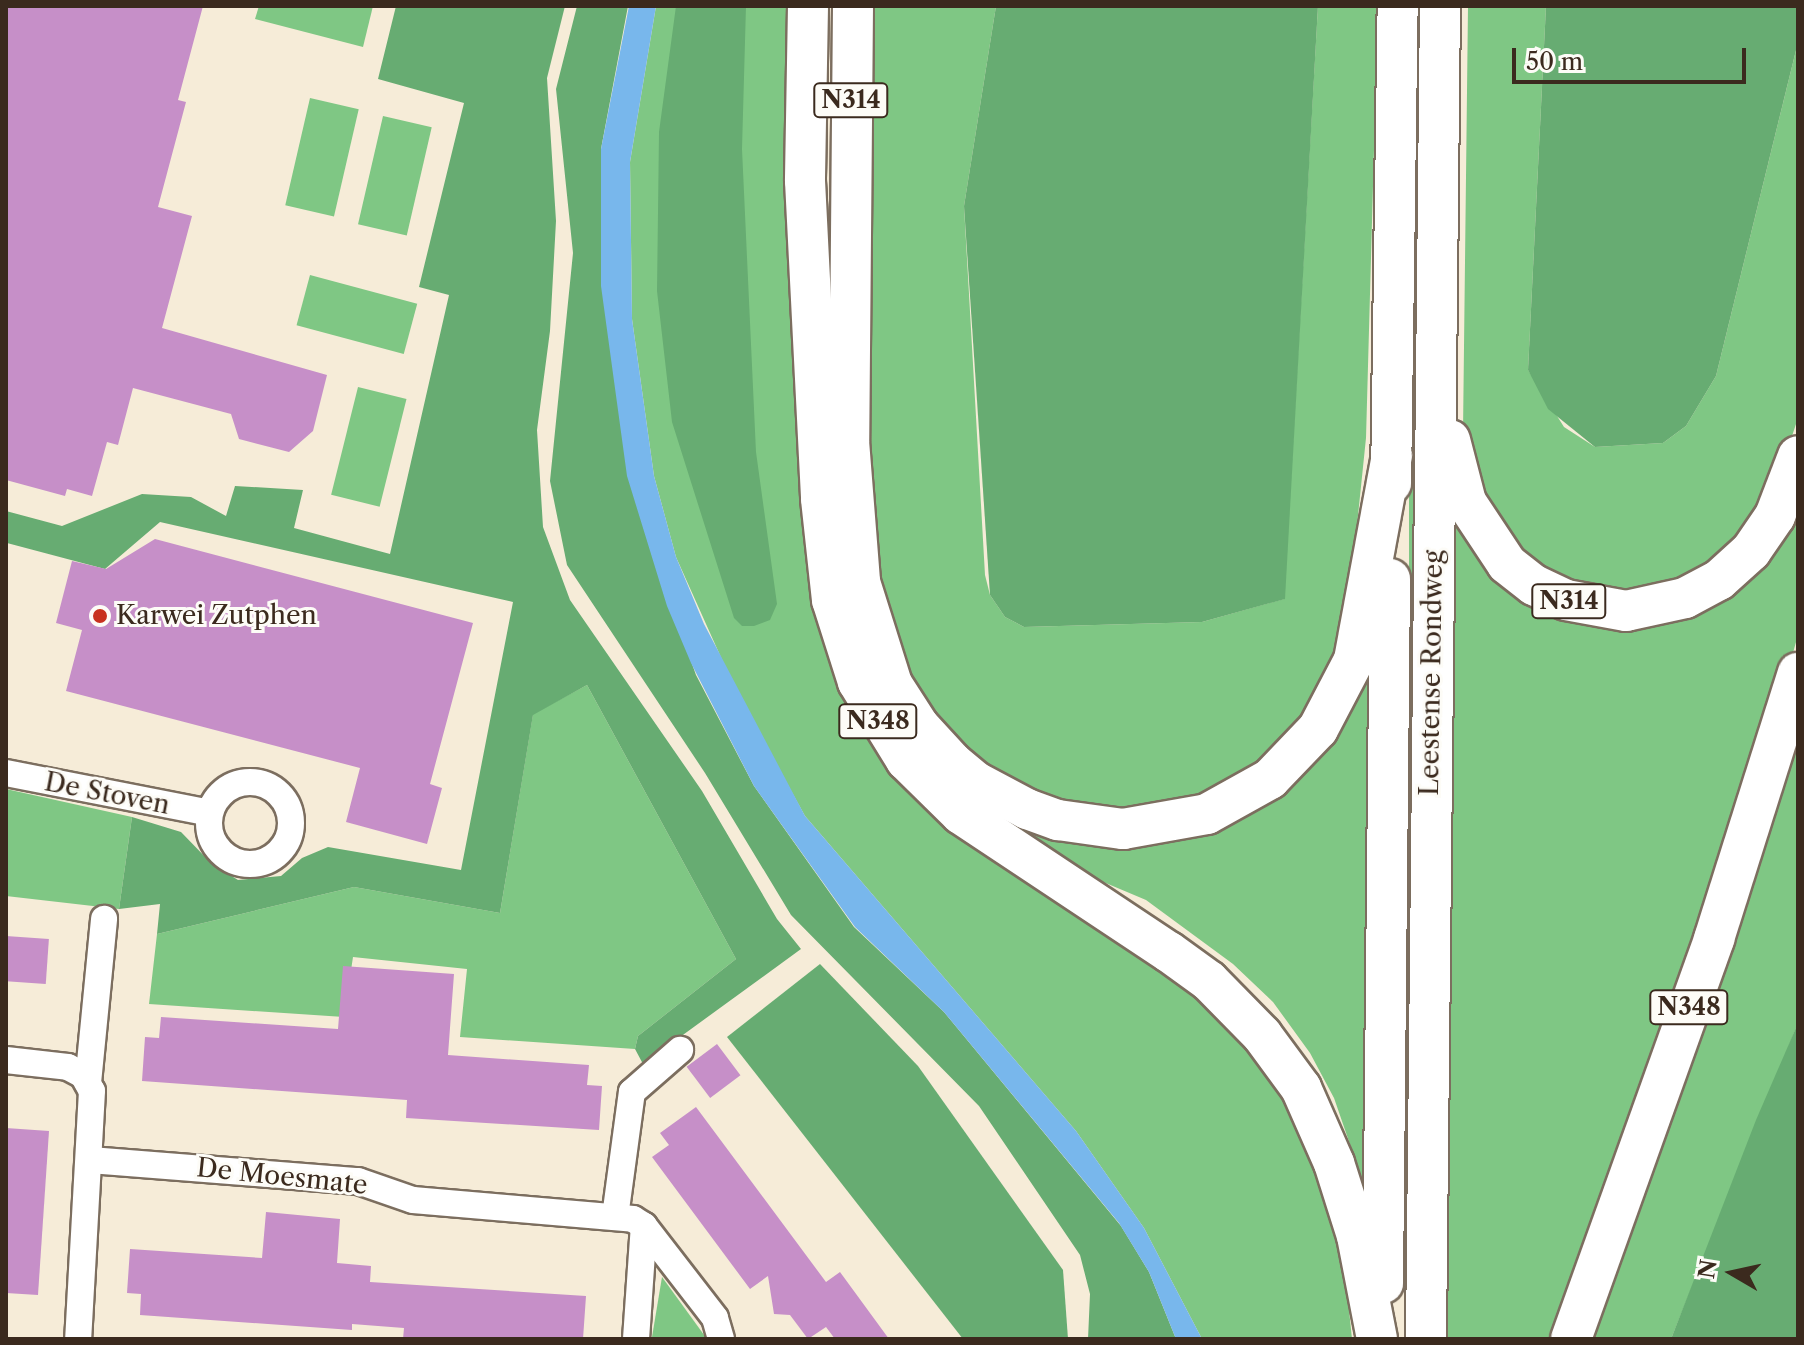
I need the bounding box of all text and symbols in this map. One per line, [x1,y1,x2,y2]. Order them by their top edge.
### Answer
scale bar [1516,32,1750,82]
text: 50 m [1526,47,1583,76]
road number: N314 [813,80,889,120]
street label: Leestense Rondweg [1414,550,1450,796]
road number: N314 [1531,581,1607,621]
place label: Karwei Zutphen [116,600,317,632]
marker: Karwei Zutphen [91,607,109,625]
road number: N348 [838,701,918,741]
street label: De Stoven [42,767,172,821]
road number: N348 [1649,987,1729,1027]
street label: De Moesmate [195,1153,369,1201]
north arrow [1692,1233,1772,1313]
text: N [1693,1258,1723,1281]

